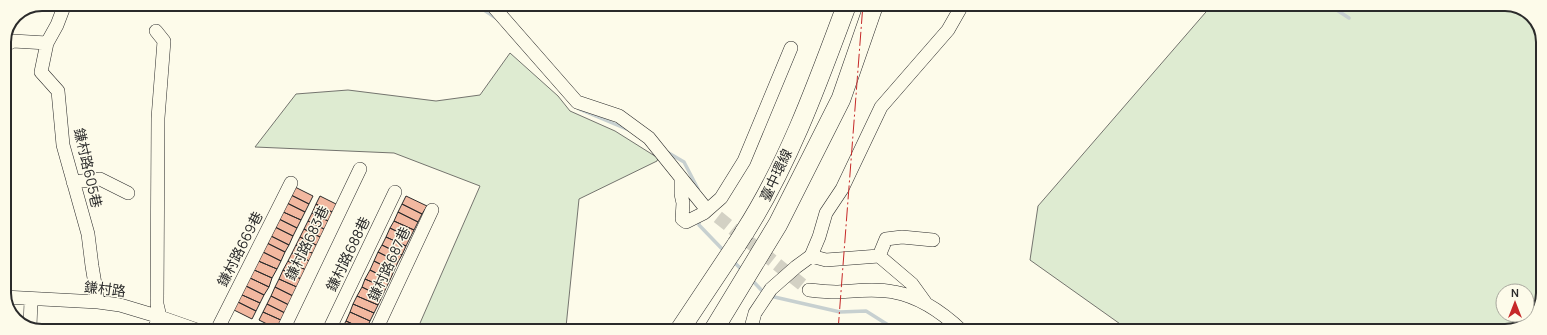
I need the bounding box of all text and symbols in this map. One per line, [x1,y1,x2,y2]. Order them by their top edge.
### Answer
street label: 鎌村路605巷 [70,126,107,210]
street label: 臺中環線 [755,145,796,204]
street label: 鎌村路683巷 [280,202,333,283]
street label: 鎌村路669巷 [212,208,267,290]
street label: 鎌村路688巷 [321,213,374,294]
street label: 鎌村路687巷 [363,224,414,304]
street label: 鎌村路 [83,277,127,300]
north arrow [1495,283,1535,323]
text: N [1511,285,1519,300]

